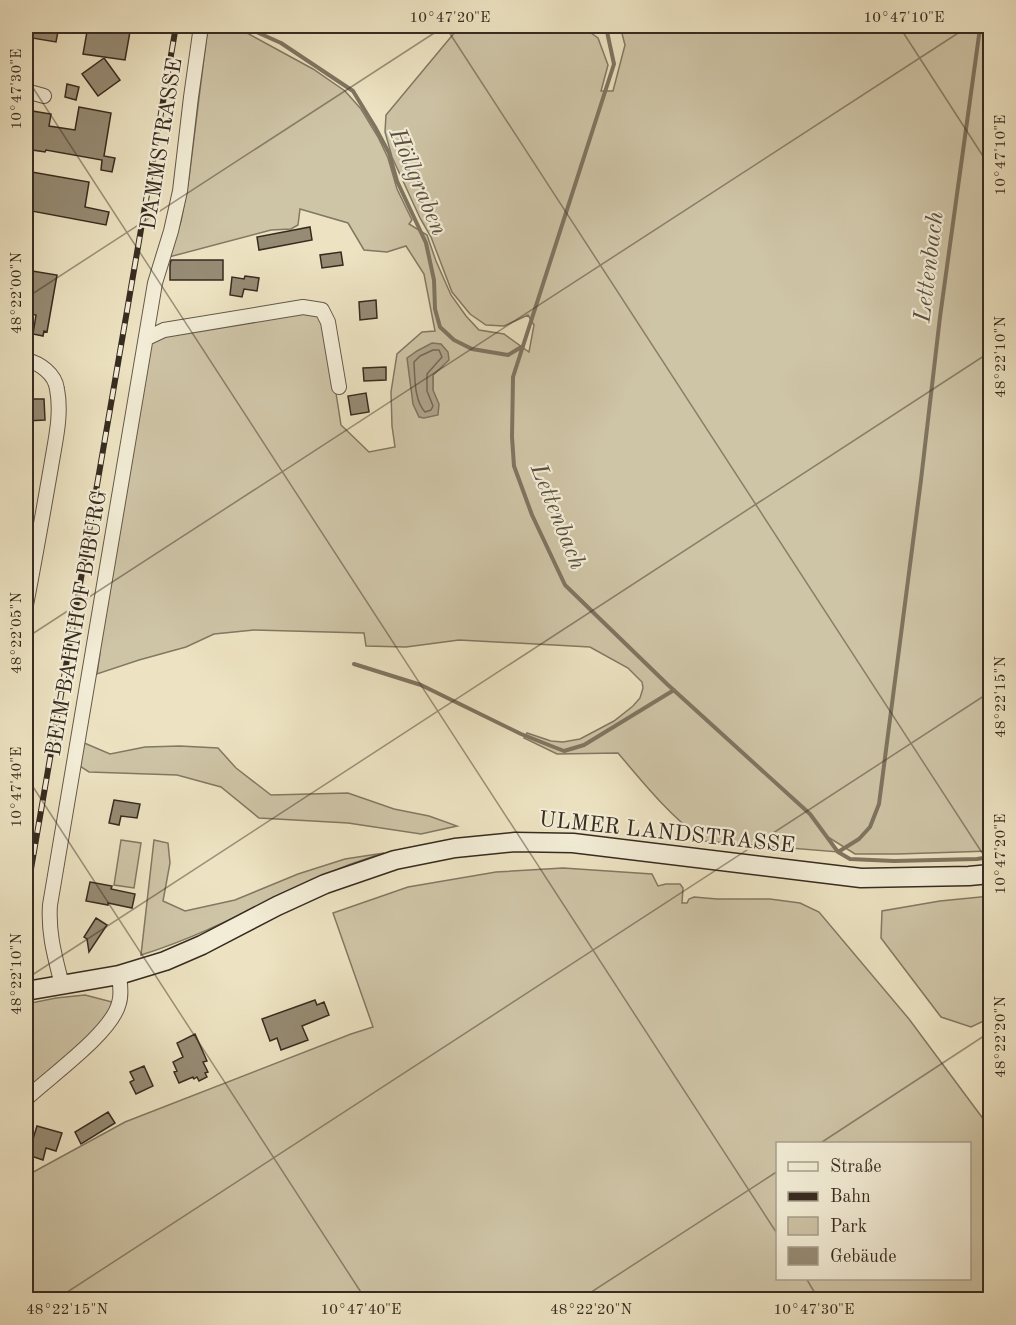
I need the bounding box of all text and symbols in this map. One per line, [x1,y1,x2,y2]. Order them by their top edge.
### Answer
text: 10°47'20"E [410,11,490,26]
text: 10°47'10"E [864,11,944,26]
text: 10°47'30"E [10,49,25,129]
street label: DAMMSTRASSE [138,56,186,232]
text: 10°47'10"E [994,115,1009,195]
water label: Höllgraben [383,124,450,239]
water label: Lettenbach [911,210,949,325]
text: 48°22'00"N [10,252,25,334]
text: 48°22'10"N [994,316,1009,398]
water label: Lettenbach [525,460,589,573]
street label: BEIM BAHNHOF BIBURG [43,488,111,758]
text: 48°22'05"N [10,592,25,674]
text: 48°22'15"N [994,656,1009,738]
text: 10°47'40"E [10,747,25,827]
street label: ULMER LANDSTRASSE [538,809,796,857]
text: 10°47'20"E [994,814,1009,894]
text: 48°22'10"N [10,933,25,1015]
text: 48°22'20"N [994,996,1009,1078]
legend [776,1142,971,1280]
text: Straße [830,1158,881,1176]
text: Bahn [830,1188,871,1206]
text: Park [830,1218,867,1236]
text: Gebäude [830,1248,897,1266]
text: 48°22'15"N [26,1303,108,1318]
text: 10°47'40"E [321,1303,401,1318]
text: 48°22'20"N [550,1303,632,1318]
text: 10°47'30"E [774,1303,854,1318]

